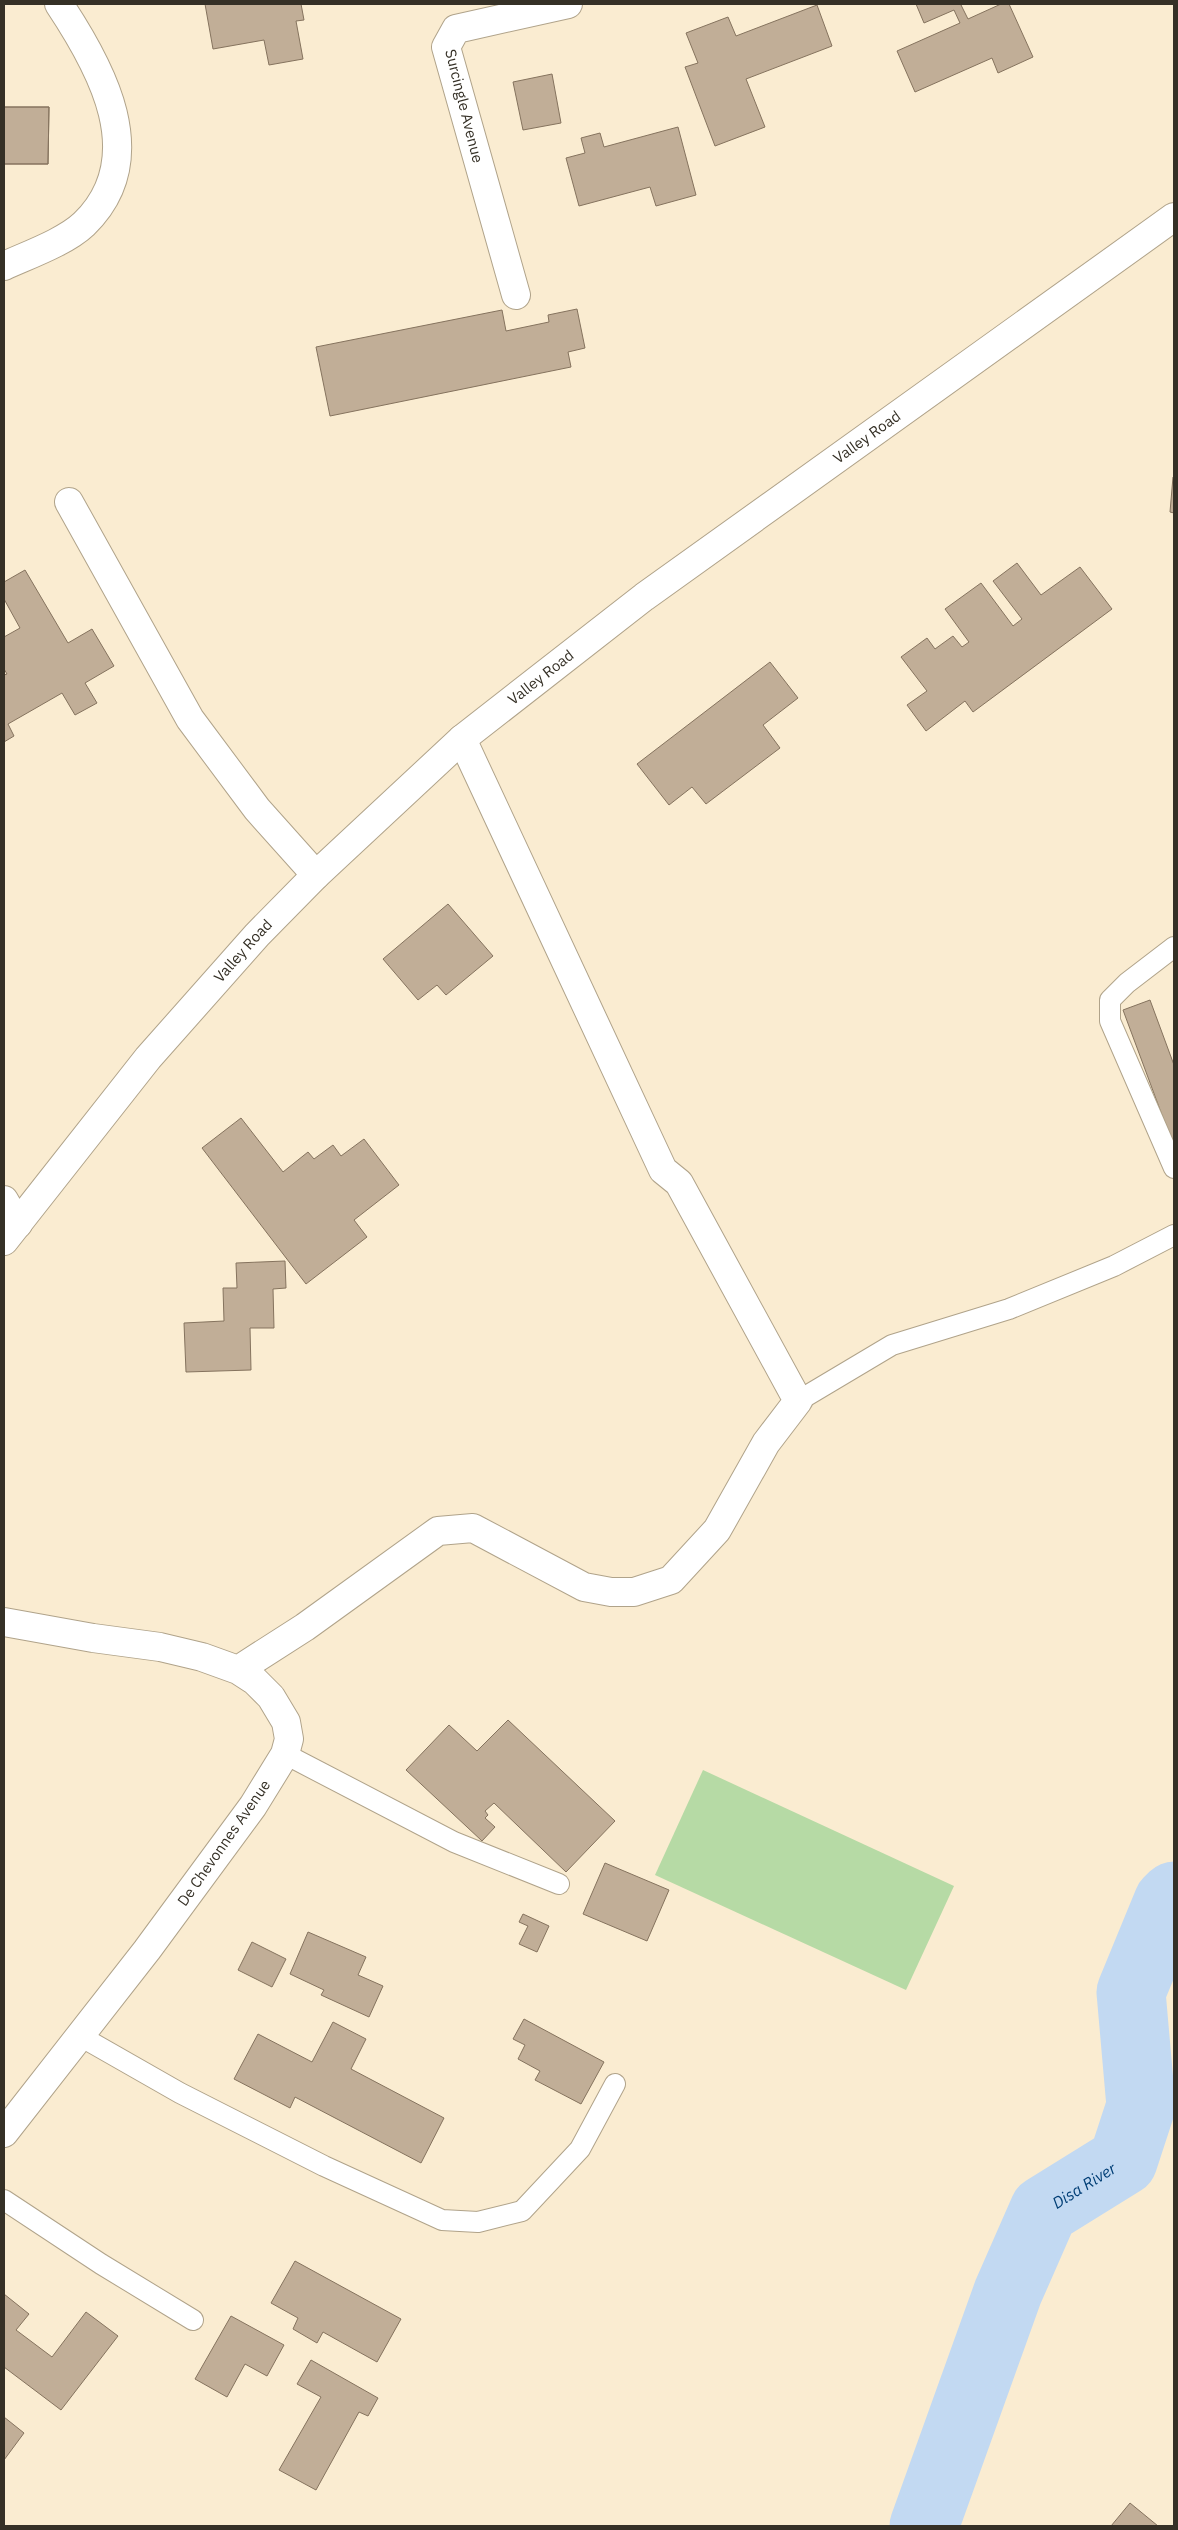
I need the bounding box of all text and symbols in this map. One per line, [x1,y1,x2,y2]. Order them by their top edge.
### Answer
street label: Surcingle Avenue [441,47,488,165]
street label: Valley Road [829,406,904,467]
street label: Valley Road [504,645,577,709]
street label: Valley Road [209,915,276,986]
street label: De Chevonnes Avenue [173,1776,274,1909]
water label: Disa River [1048,2157,1120,2213]

